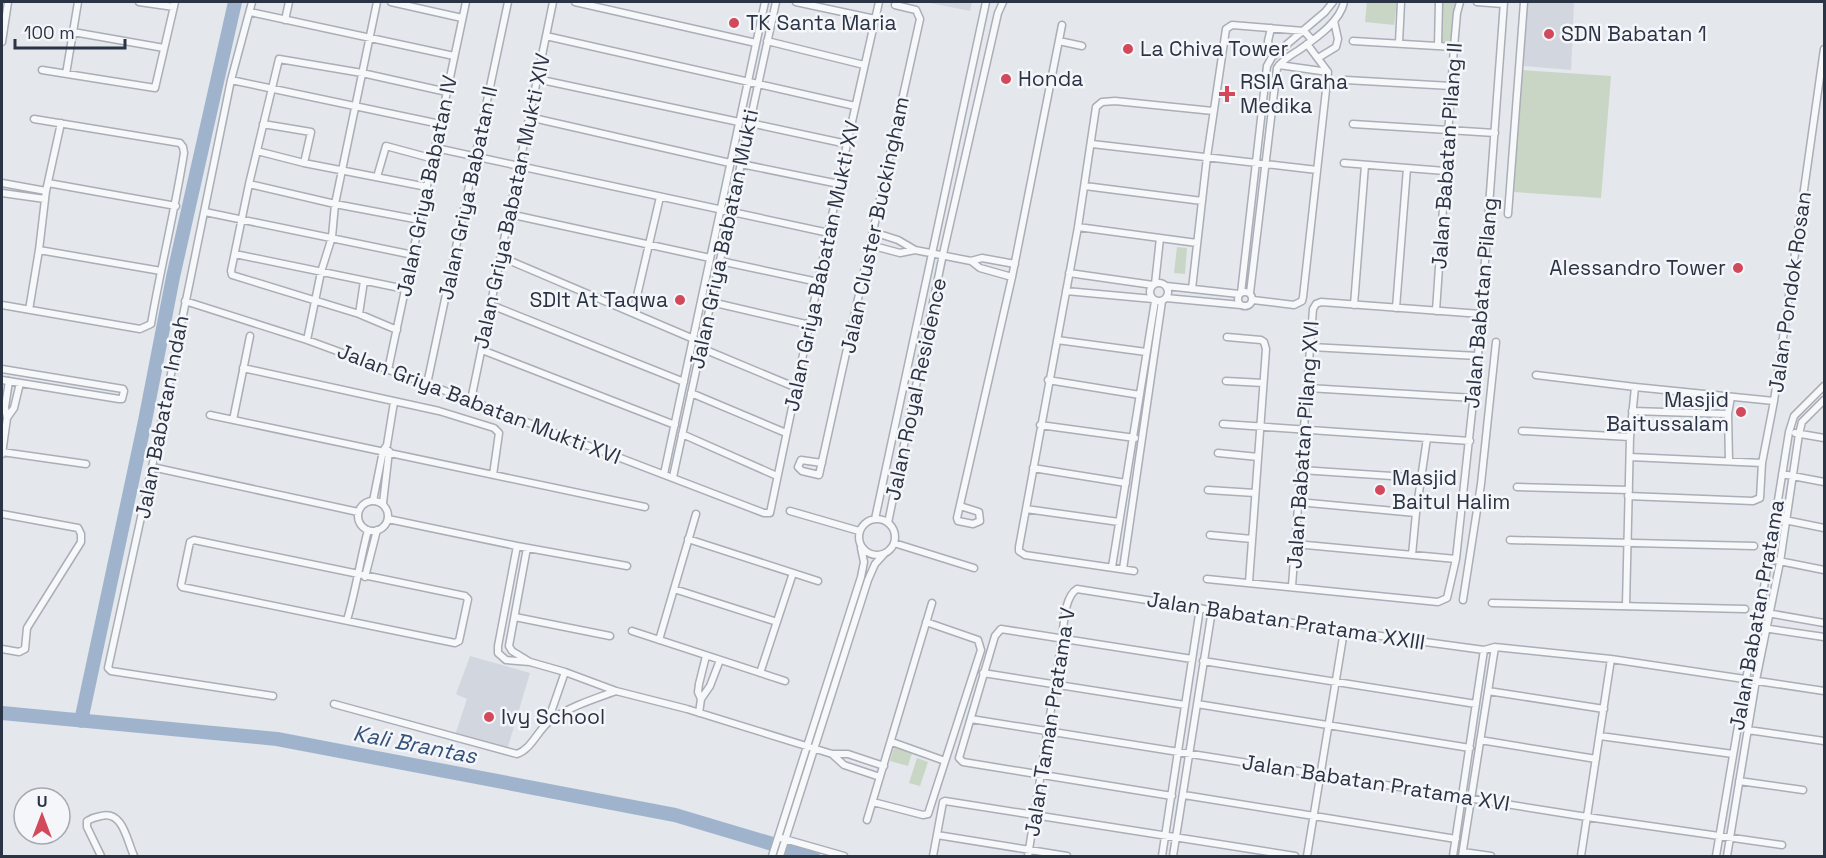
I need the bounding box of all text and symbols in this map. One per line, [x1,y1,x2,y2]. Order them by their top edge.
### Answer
place label: TK Santa Maria [746,9,897,36]
scale bar [15,12,124,50]
marker: TK Santa Maria [727,16,741,30]
place label: SDN Babatan 1 [1561,20,1707,47]
text: 100 m [24,21,75,44]
marker: SDN Babatan 1 [1542,27,1556,41]
place label: La Chiva Tower [1140,35,1288,62]
marker: La Chiva Tower [1121,42,1135,56]
street label: Jalan Babatan Pilang II [1425,42,1468,270]
street label: Jalan Griya Babatan Mukti XIV [467,51,556,351]
place label: Honda [1018,65,1083,92]
place label: RSIA Graha Medika [1240,68,1348,119]
marker: Honda [999,72,1013,86]
street label: Jalan Griya Babatan IV [390,73,463,299]
street label: Jalan Griya Babatan II [432,84,503,302]
marker: RSIA Graha Medika [1218,85,1236,103]
street label: Jalan Cluster Buckingham [834,94,915,356]
street label: Jalan Griya Babatan Mukti [683,107,764,371]
street label: Jalan Griya Babatan Mukti XV [777,118,866,414]
street label: Jalan Pondok Rosan [1762,190,1817,394]
street label: Jalan Babatan Pilang [1458,196,1503,410]
place label: Alessandro Tower [1549,254,1726,281]
marker: Alessandro Tower [1731,261,1745,275]
street label: Jalan Royal Residence [879,275,952,503]
place label: SDIt At Taqwa [529,286,668,313]
marker: SDIt At Taqwa [673,293,687,307]
street label: Jalan Babatan Indah [129,313,194,521]
street label: Jalan Babatan Pilang XVI [1280,320,1325,570]
street label: Jalan Griya Babatan Mukti XVI [334,337,625,470]
place label: Masjid Baitussalam [1606,386,1729,437]
marker: Masjid Baitussalam [1734,405,1748,419]
place label: Masjid Baitul Halim [1392,464,1510,515]
marker: Masjid Baitul Halim [1373,483,1387,497]
street label: Jalan Babatan Pratama [1723,497,1790,732]
street label: Jalan Babatan Pratama XXIII [1145,585,1427,656]
street label: Jalan Taman Pratama V [1018,605,1081,838]
place label: Ivy School [501,703,605,730]
marker: Ivy School [482,710,496,724]
water label: Kali Brantas [351,718,480,770]
street label: Jalan Babatan Pratama XVI [1240,748,1512,817]
north arrow [12,786,72,846]
text: U [37,791,47,812]

